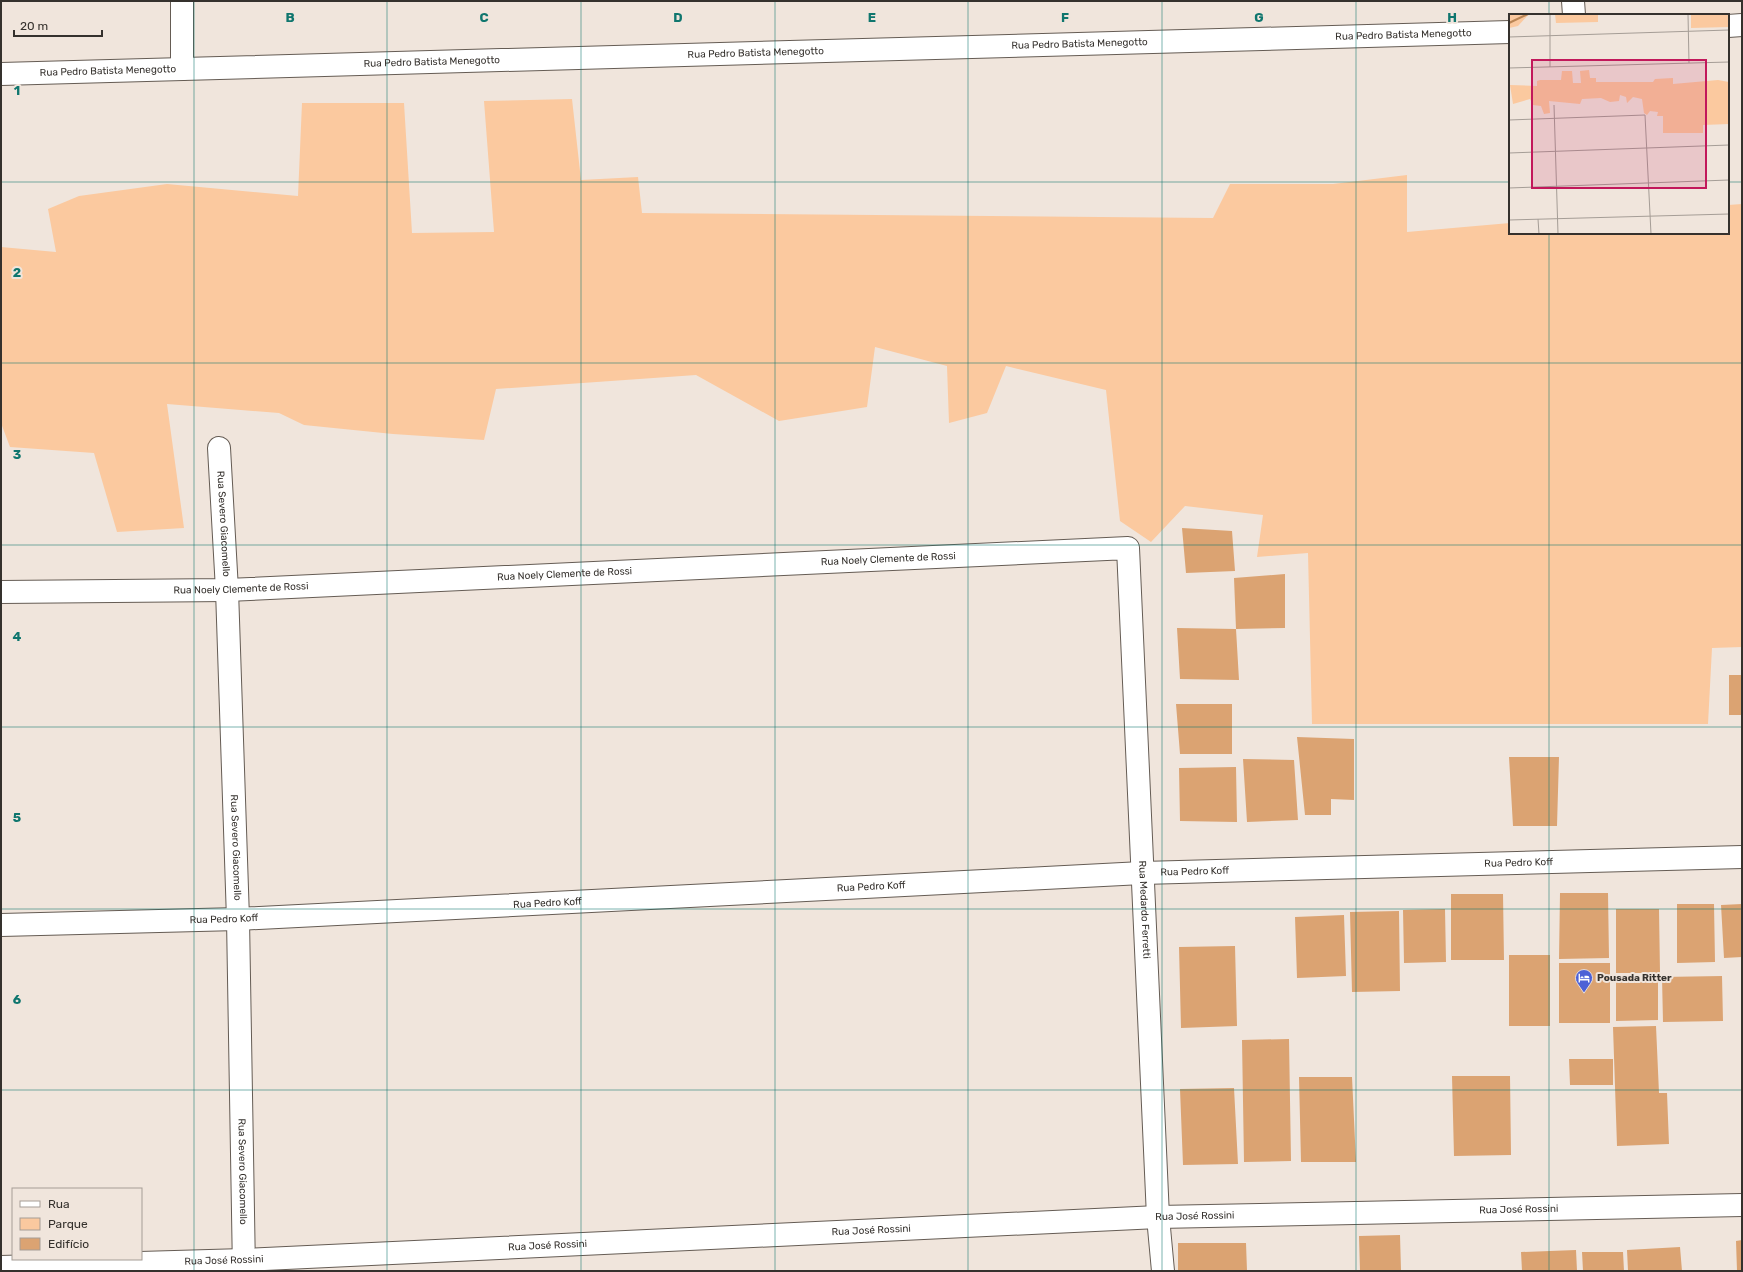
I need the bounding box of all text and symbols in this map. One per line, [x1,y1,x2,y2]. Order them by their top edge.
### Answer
text: B [285,10,295,25]
text: C [479,10,489,25]
text: D [673,10,683,25]
text: E [868,10,876,25]
text: F [1061,10,1069,25]
text: G [1254,10,1264,25]
text: H [1447,10,1457,25]
scale bar [14,12,102,38]
inset map [1509,14,1729,234]
text: 20 m [20,19,48,33]
street label: Rua Pedro Batista Menegotto [1335,27,1472,43]
street label: Rua Pedro Batista Menegotto [1011,36,1148,52]
street label: Rua Pedro Batista Menegotto [687,45,824,61]
street label: Rua Pedro Batista Menegotto [363,54,500,70]
street label: Rua Pedro Batista Menegotto [40,63,177,79]
text: 1 [14,83,20,98]
text: 2 [13,265,21,280]
text: 3 [13,447,22,462]
street label: Rua Severo Giacomello [214,470,232,578]
street label: Rua Noely Clemente de Rossi [820,550,956,568]
street label: Rua Noely Clemente de Rossi [497,565,632,583]
street label: Rua Noely Clemente de Rossi [173,580,309,596]
text: 4 [13,629,22,644]
street label: Rua Severo Giacomello [228,794,243,901]
text: 5 [13,810,21,825]
street label: Rua Pedro Koff [1484,856,1553,870]
street label: Rua Medardo Ferretti [1136,860,1152,959]
street label: Rua Pedro Koff [1160,865,1229,879]
street label: Rua Pedro Koff [836,879,906,895]
street label: Rua Pedro Koff [513,896,582,911]
street label: Rua Pedro Koff [189,912,259,926]
hotel icon: Pousada Ritter [1574,968,1594,993]
place label: Pousada Ritter [1597,972,1672,984]
text: 6 [13,992,22,1007]
street label: Rua Severo Giacomello [235,1118,249,1225]
legend [12,1188,142,1260]
text: Rua [48,1197,70,1211]
street label: Rua José Rossini [1479,1203,1559,1216]
street label: Rua José Rossini [1155,1209,1235,1223]
text: Parque [48,1217,88,1231]
street label: Rua José Rossini [831,1223,911,1238]
text: Edifício [48,1237,89,1251]
street label: Rua José Rossini [508,1238,587,1254]
street label: Rua José Rossini [184,1253,264,1268]

